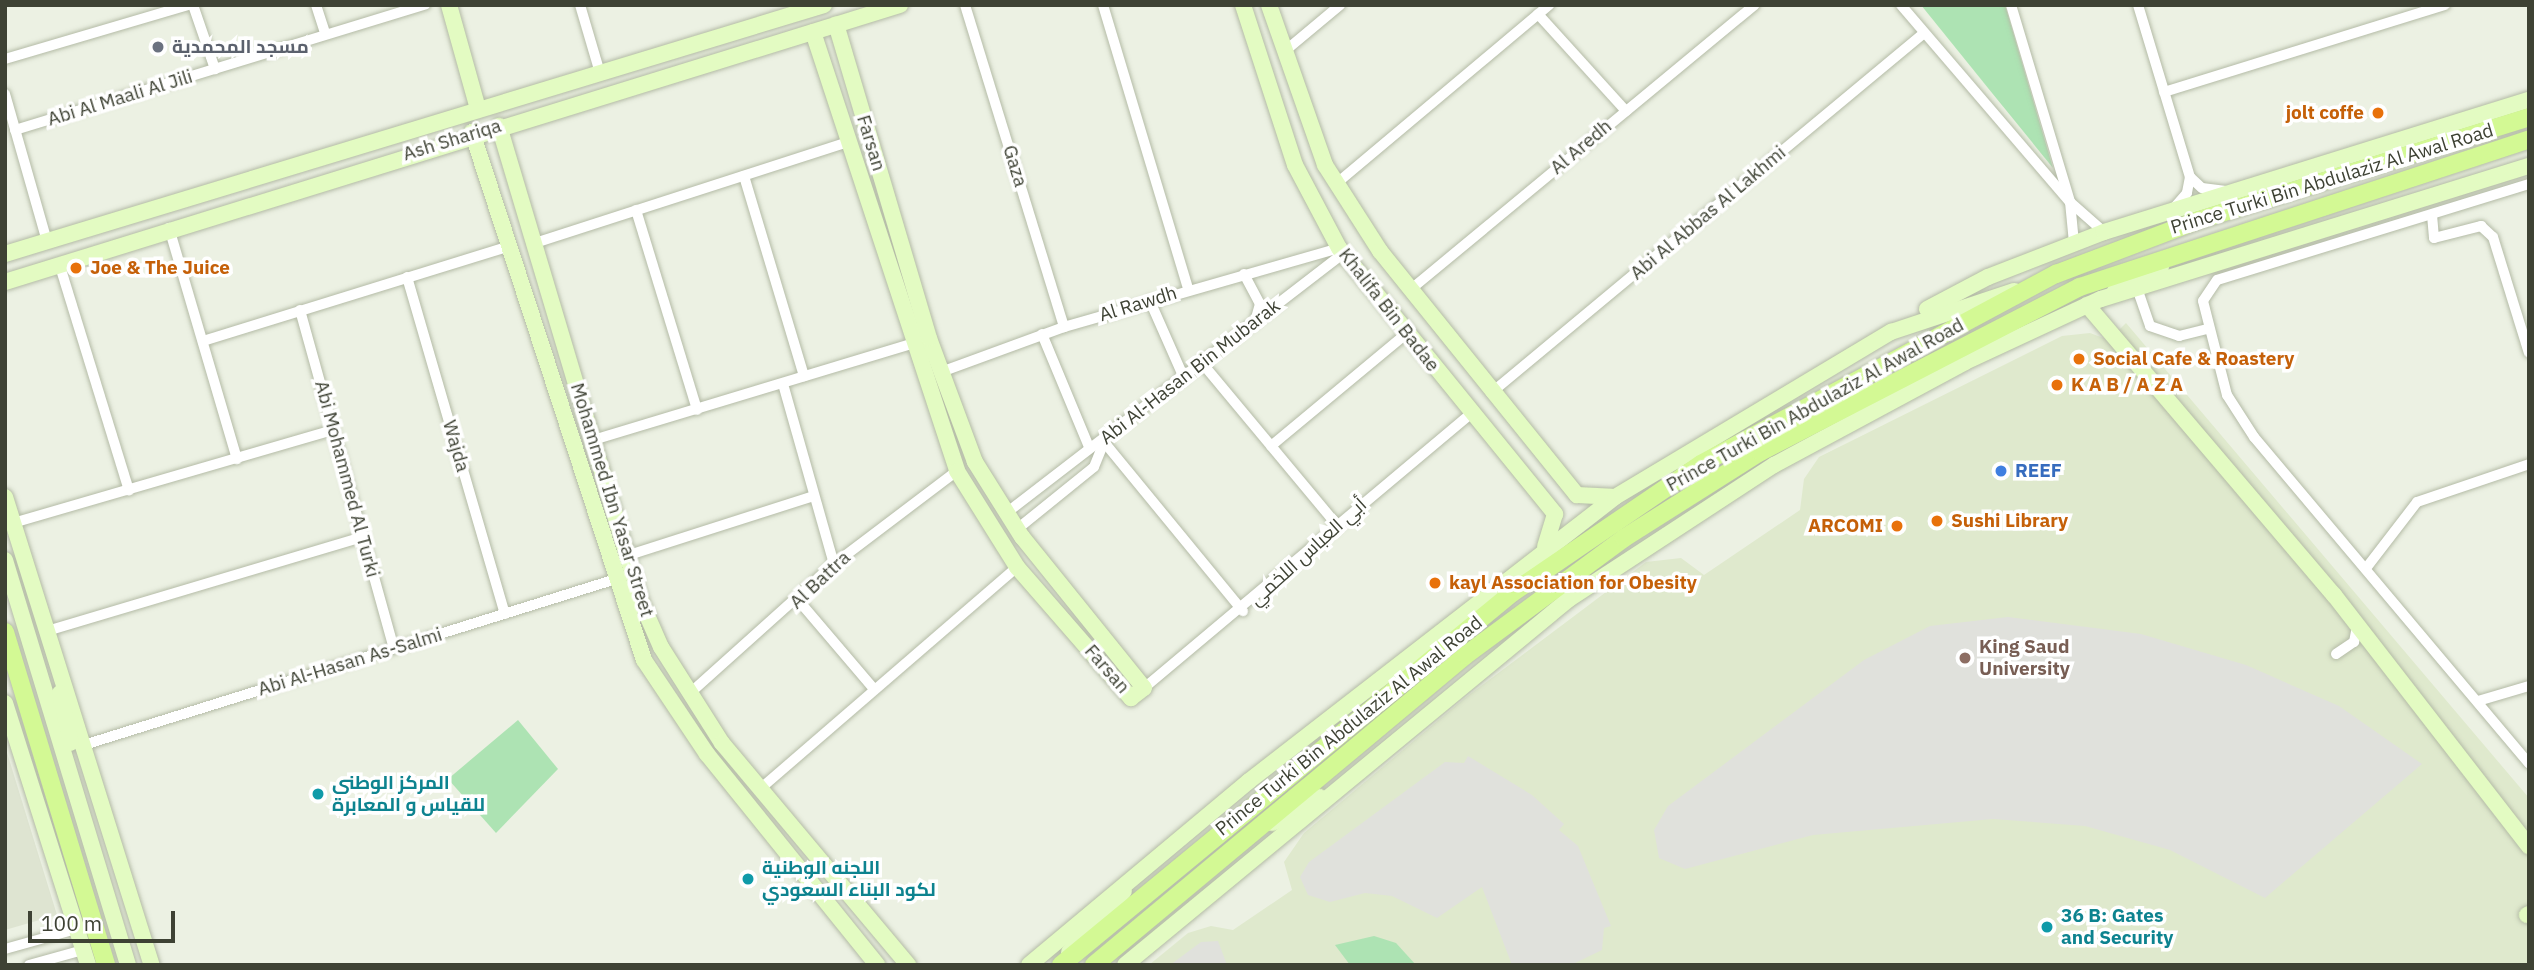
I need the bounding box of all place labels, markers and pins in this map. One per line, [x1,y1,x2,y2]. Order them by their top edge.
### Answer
place label: مسجد المحمدية [172,36,309,58]
marker: مسجد المحمدية [150,39,166,55]
place label: jolt coffe [2286,102,2364,124]
marker: jolt coffe [2370,105,2386,121]
place label: Joe & The Juice [90,257,230,279]
marker: Joe & The Juice [68,260,84,276]
place label: Social Cafe & Roastery [2093,348,2294,370]
marker: Social Cafe & Roastery [2071,351,2087,367]
place label: K A B / A Z A [2071,374,2183,396]
marker: K A B / A Z A [2049,377,2065,393]
place label: REEF [2015,460,2062,482]
marker: REEF [1993,463,2009,479]
place label: Sushi Library [1951,510,2068,532]
marker: Sushi Library [1929,513,1945,529]
place label: ARCOMI [1808,515,1883,537]
marker: ARCOMI [1889,518,1905,534]
place label: kayl Association for Obesity [1449,572,1697,594]
marker: kayl Association for Obesity [1427,575,1443,591]
place label: King Saud University [1979,636,2070,680]
marker: King Saud University [1957,650,1973,666]
place label: المركز الوطني للقياس و المعابرة [332,772,485,816]
marker: المركز الوطني للقياس و المعابرة [310,786,326,802]
place label: اللجنه الوطنية لكود البناء السعودي [762,857,936,901]
marker: اللجنه الوطنية لكود البناء السعودي [740,871,756,887]
place label: 36 B: Gates and Security [2061,905,2173,949]
marker: 36 B: Gates and Security [2039,919,2055,935]

